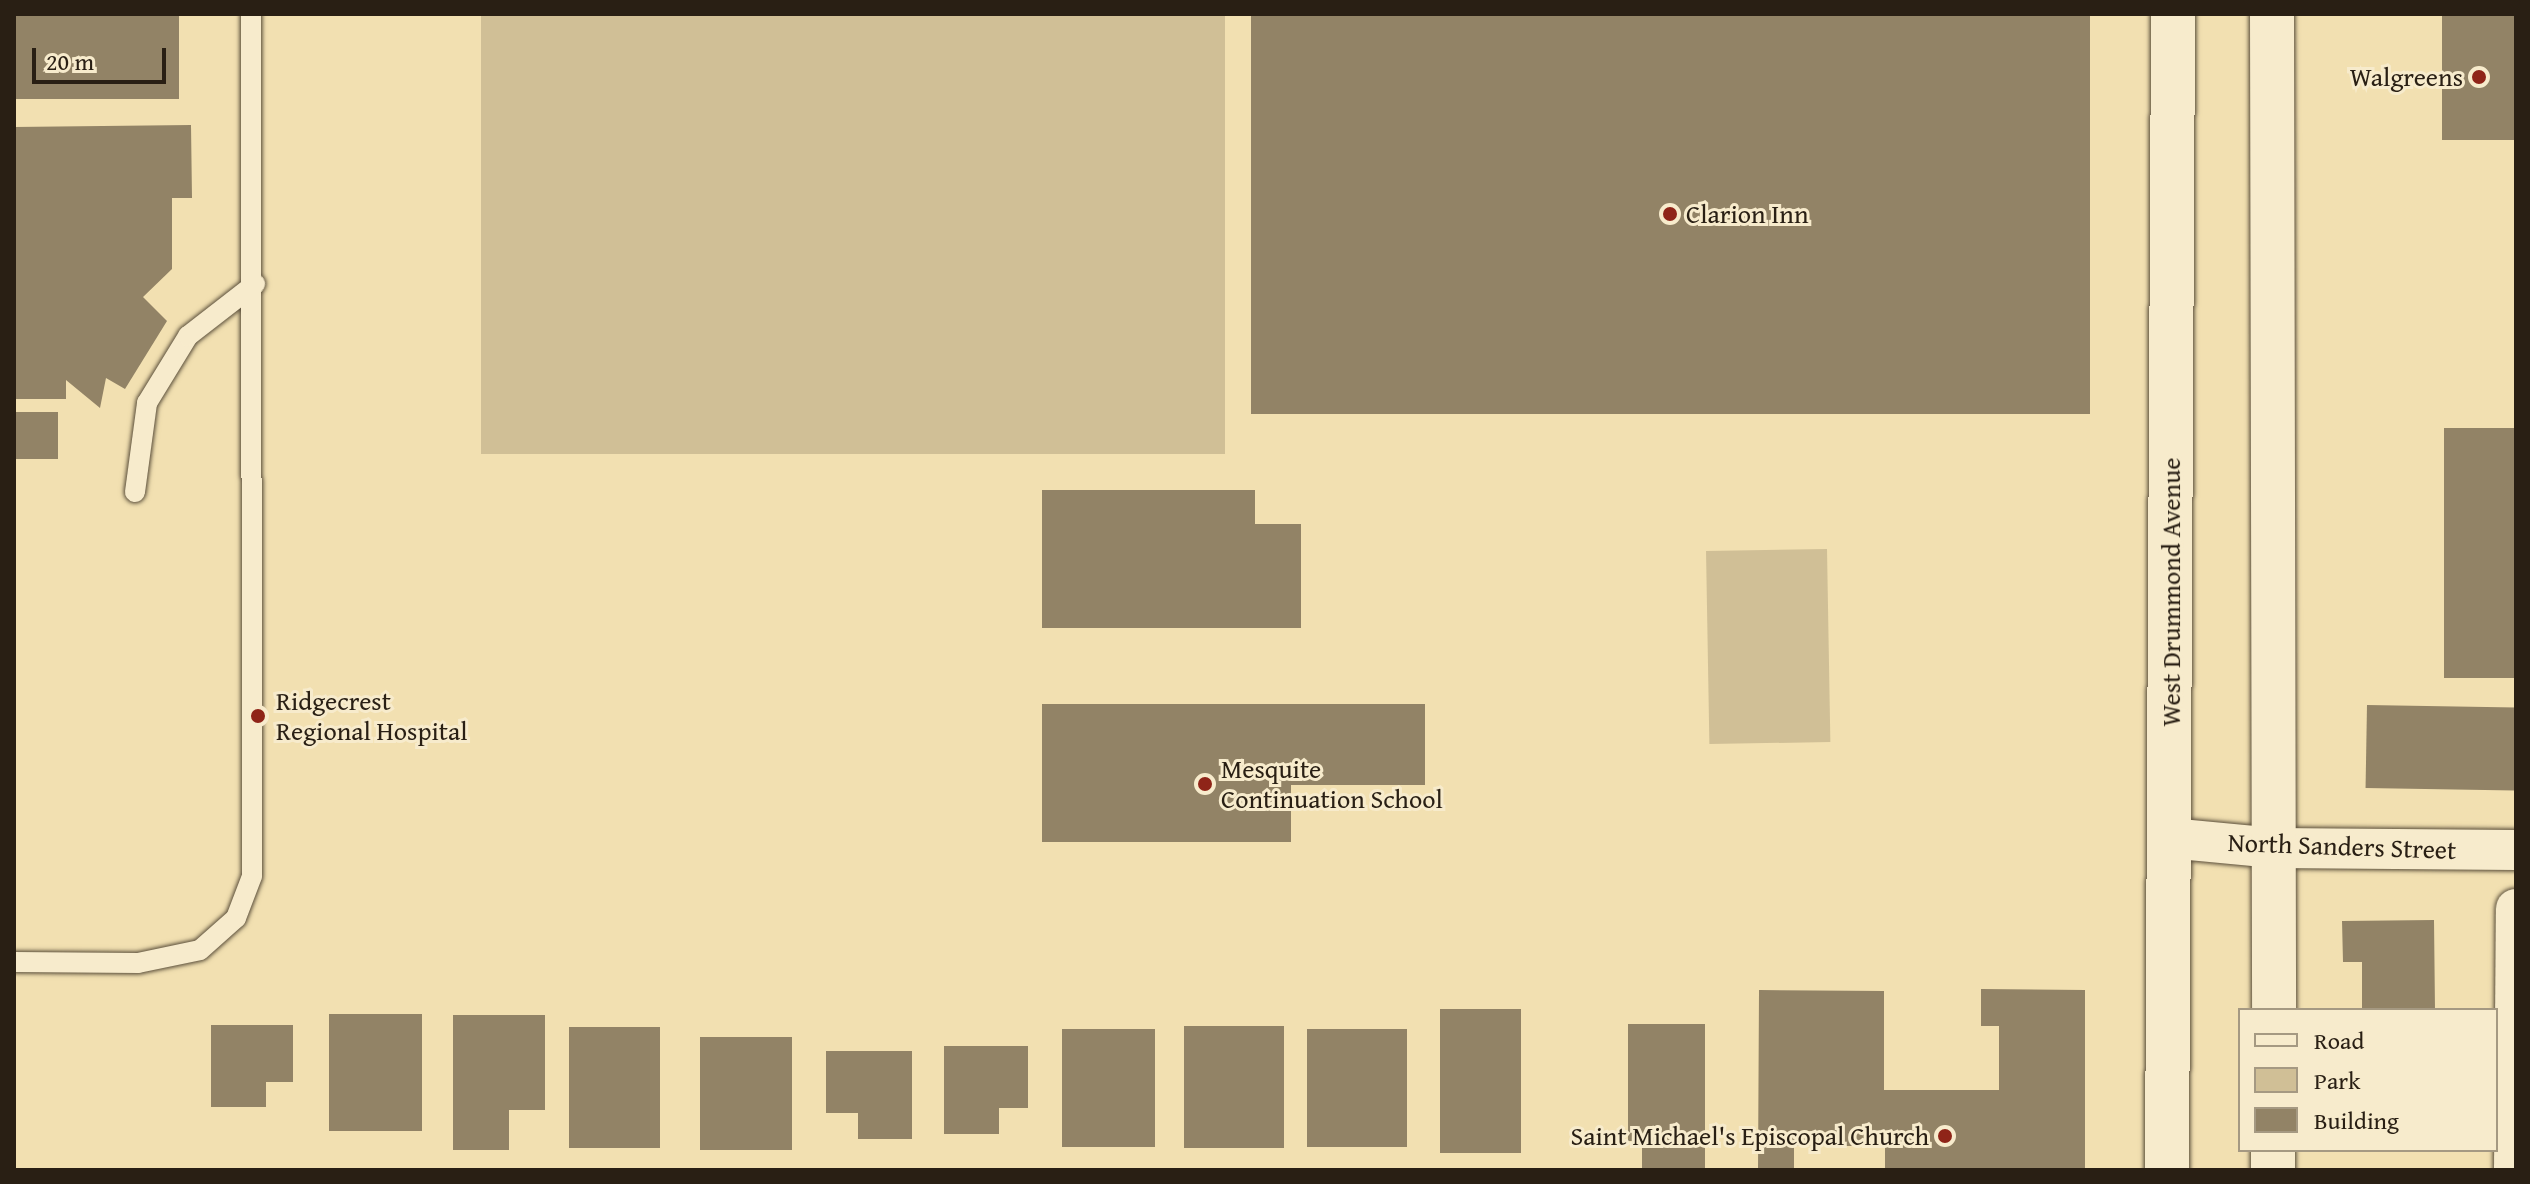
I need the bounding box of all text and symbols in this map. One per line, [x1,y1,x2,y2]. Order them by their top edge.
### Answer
scale bar [36,32,170,82]
text: 20 m [46,44,94,79]
place label: Walgreens [2350,61,2463,93]
marker: Walgreens [2470,68,2488,86]
place label: Clarion Inn [1686,198,1809,230]
marker: Clarion Inn [1661,205,1679,223]
street label: West Drummond Avenue [2155,458,2187,726]
place label: Ridgecrest Regional Hospital [276,685,468,746]
marker: Ridgecrest Regional Hospital [247,705,269,727]
place label: Mesquite Continuation School [1221,753,1443,814]
marker: Mesquite Continuation School [1196,775,1214,793]
street label: North Sanders Street [2227,826,2457,866]
legend [2238,1008,2498,1152]
text: Road [2314,1023,2364,1058]
text: Park [2314,1063,2360,1098]
text: Building [2314,1103,2399,1138]
place label: Saint Michael's Episcopal Church [1571,1120,1929,1152]
marker: Saint Michael's Episcopal Church [1936,1127,1954,1145]

